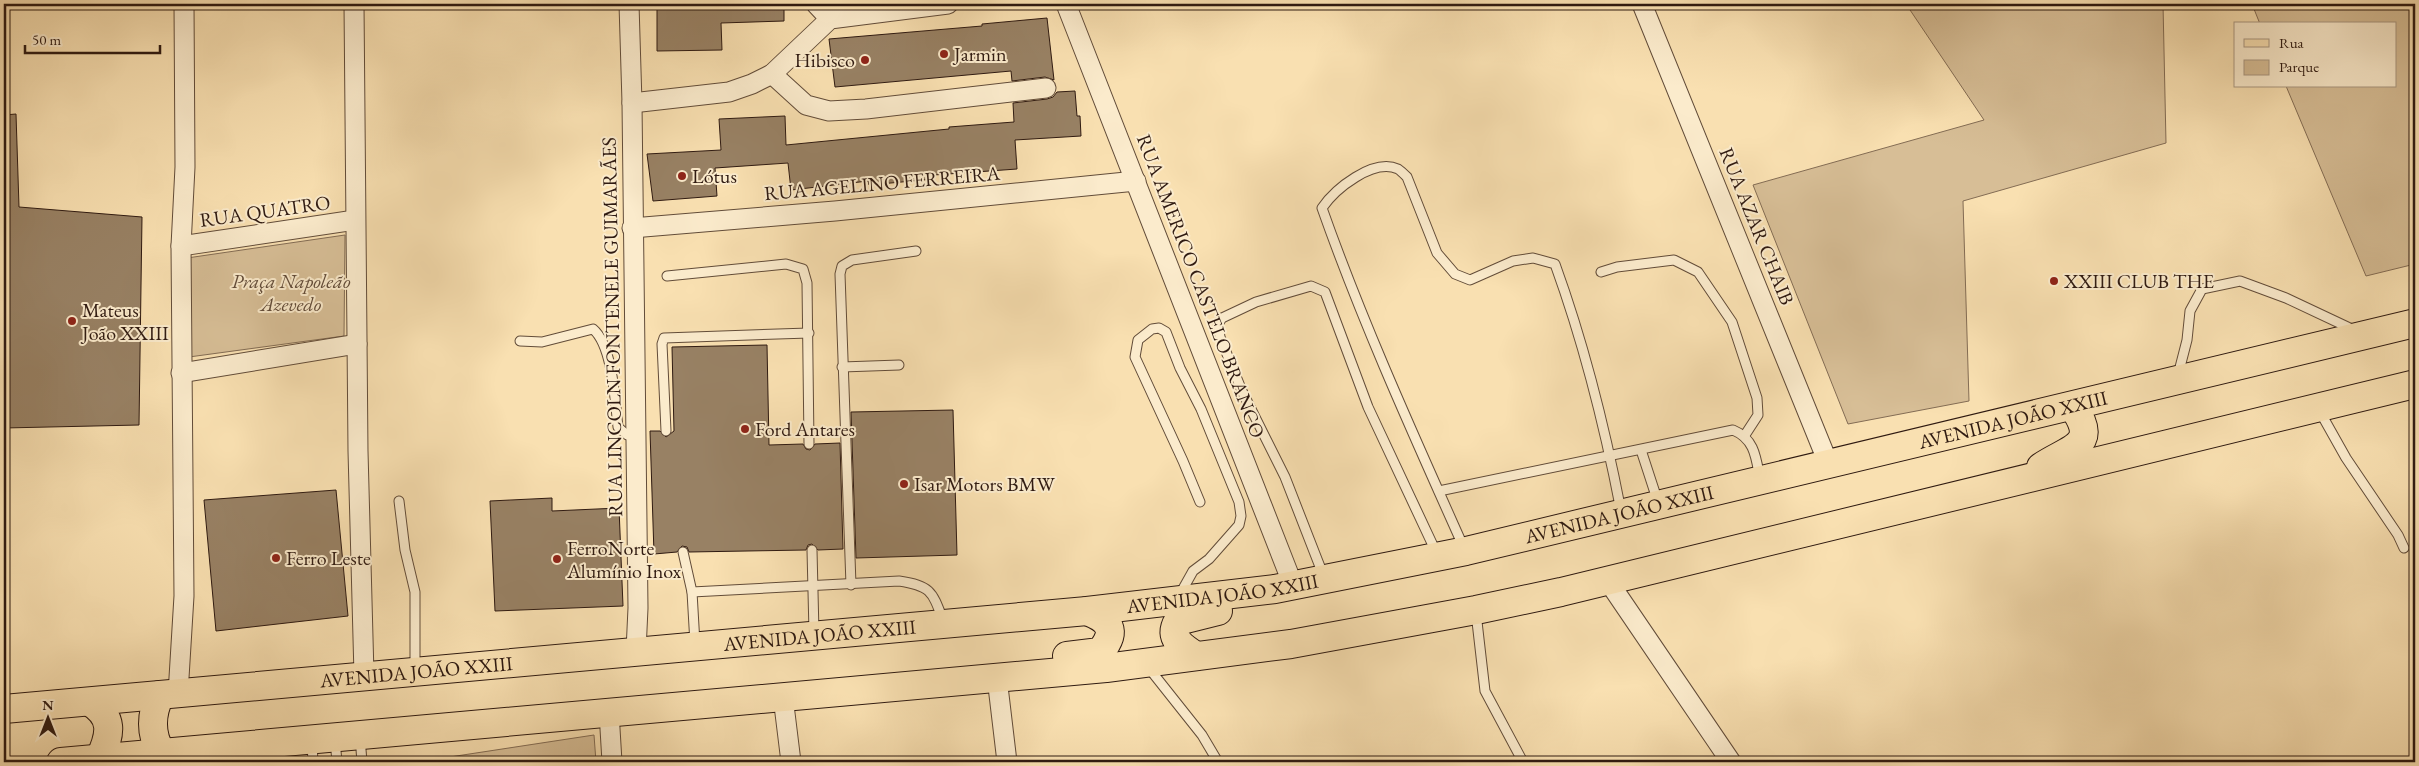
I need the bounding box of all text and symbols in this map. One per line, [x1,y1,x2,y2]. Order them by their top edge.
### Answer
scale bar [25,22,160,54]
legend [2234,22,2396,88]
text: 50 m [32,30,61,49]
text: Rua [2279,33,2304,52]
place label: Jarmin [952,41,1007,67]
place label: Hibisco [795,47,855,73]
marker: Jarmin [938,48,950,60]
marker: Hibisco [859,54,871,66]
text: Parque [2279,57,2319,76]
street label: RUA AMERICO CASTELO BRANCO [1131,130,1271,442]
street label: RUA LINCOLN FONTENELE GUIMARÃES [596,137,628,517]
street label: RUA AZAR CHAIB [1714,143,1800,309]
street label: RUA AGELINO FERREIRA [763,160,1001,206]
place label: Lótus [692,163,737,189]
marker: Lótus [676,170,688,182]
street label: RUA QUATRO [198,189,332,233]
park label: Praça Napoleão Azevedo [232,268,351,317]
place label: XXIII CLUB THE [2063,268,2214,294]
marker: XXIII CLUB THE [2048,275,2060,287]
place label: Mateus João XXIII [80,297,169,346]
marker: Mateus João XXIII [66,315,78,327]
street label: AVENIDA JOÃO XXIII [1915,384,2110,455]
place label: Ford Antares [755,416,855,442]
marker: Ford Antares [739,423,751,435]
place label: Isar Motors BMW [914,471,1056,497]
marker: Isar Motors BMW [898,478,910,490]
street label: AVENIDA JOÃO XXIII [1521,479,1716,550]
place label: FerroNorte Alumínio Inox [566,535,682,584]
place label: Ferro Leste [286,545,371,571]
marker: Ferro Leste [270,552,282,564]
marker: FerroNorte Alumínio Inox [551,553,563,565]
street label: AVENIDA JOÃO XXIII [1124,568,1321,619]
street label: AVENIDA JOÃO XXIII [721,614,917,657]
street label: AVENIDA JOÃO XXIII [318,650,514,693]
north arrow [22,694,72,744]
text: N [42,696,54,714]

